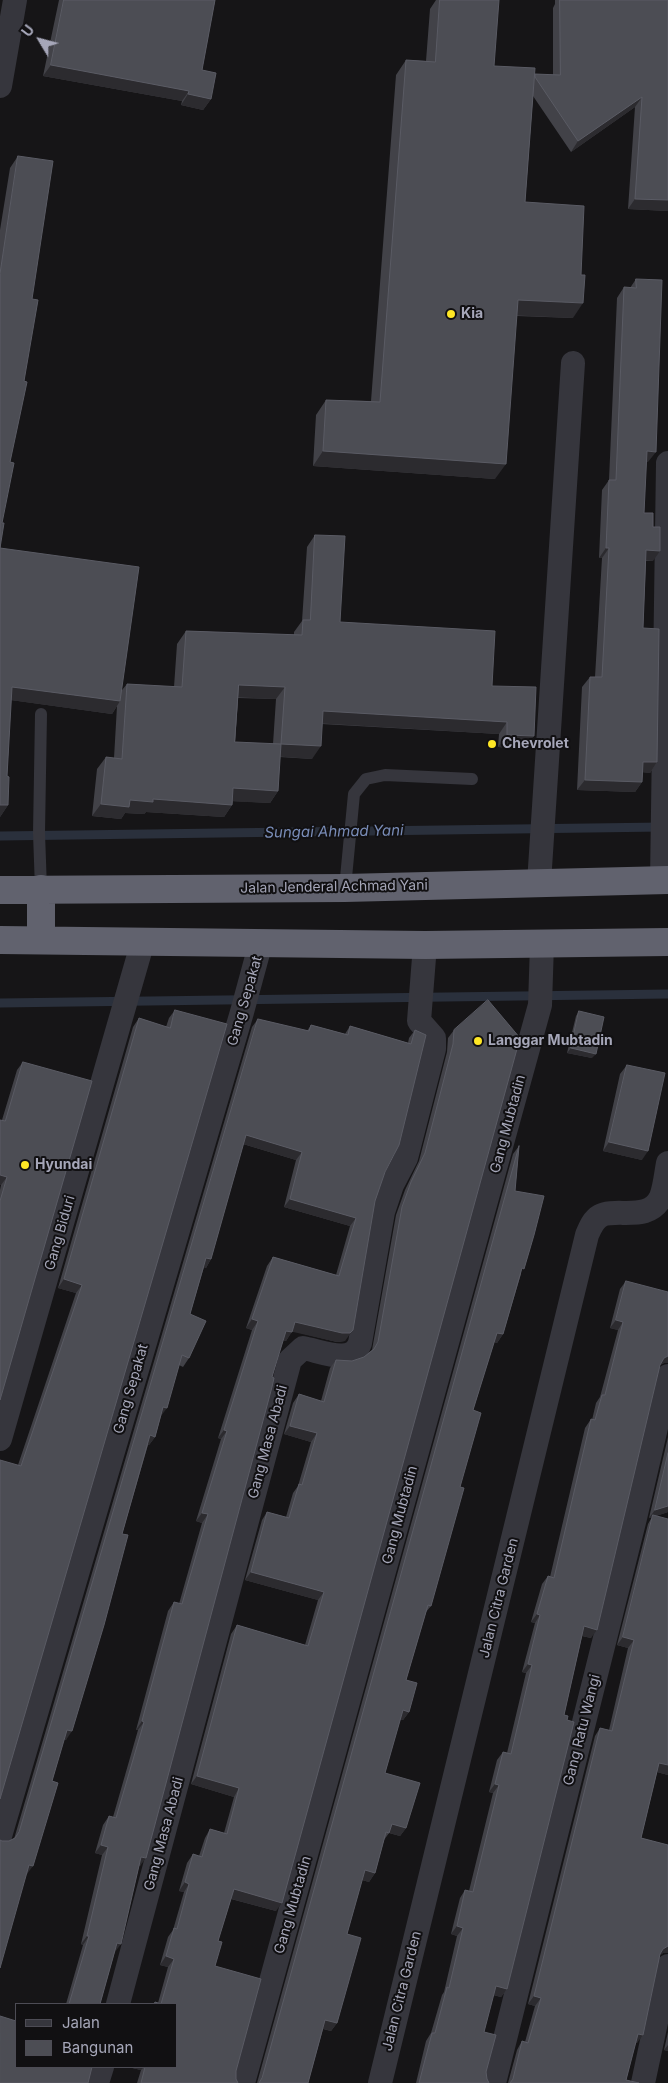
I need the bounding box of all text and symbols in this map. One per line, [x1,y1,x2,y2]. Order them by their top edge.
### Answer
north arrow [15,15,65,65]
text: U [18,21,37,40]
place label: Kia [461,306,483,322]
marker: Kia [445,308,457,320]
place label: Chevrolet [502,736,569,752]
marker: Chevrolet [486,738,498,750]
water label: Sungai Ahmad Yani [264,822,404,842]
street label: Jalan Jenderal Achmad Yani [240,877,428,897]
street label: Gang Sepakat [224,954,266,1048]
place label: Langgar Mubtadin [488,1033,613,1049]
marker: Langgar Mubtadin [472,1035,484,1047]
street label: Gang Mubtadin [487,1073,529,1175]
place label: Hyundai [35,1157,92,1173]
marker: Hyundai [19,1159,31,1171]
street label: Gang Biduri [41,1193,79,1273]
street label: Gang Sepakat [110,1342,152,1436]
street label: Gang Masa Abadi [245,1383,291,1501]
street label: Gang Mubtadin [379,1464,421,1566]
street label: Jalan Citra Garden [476,1536,522,1660]
street label: Gang Ratu Wangi [560,1673,604,1787]
street label: Gang Masa Abadi [141,1775,187,1893]
street label: Gang Mubtadin [271,1854,315,1956]
street label: Jalan Citra Garden [379,1929,425,2053]
legend [15,2003,178,2068]
text: Jalan [62,2013,100,2032]
text: Bangunan [62,2038,133,2057]

